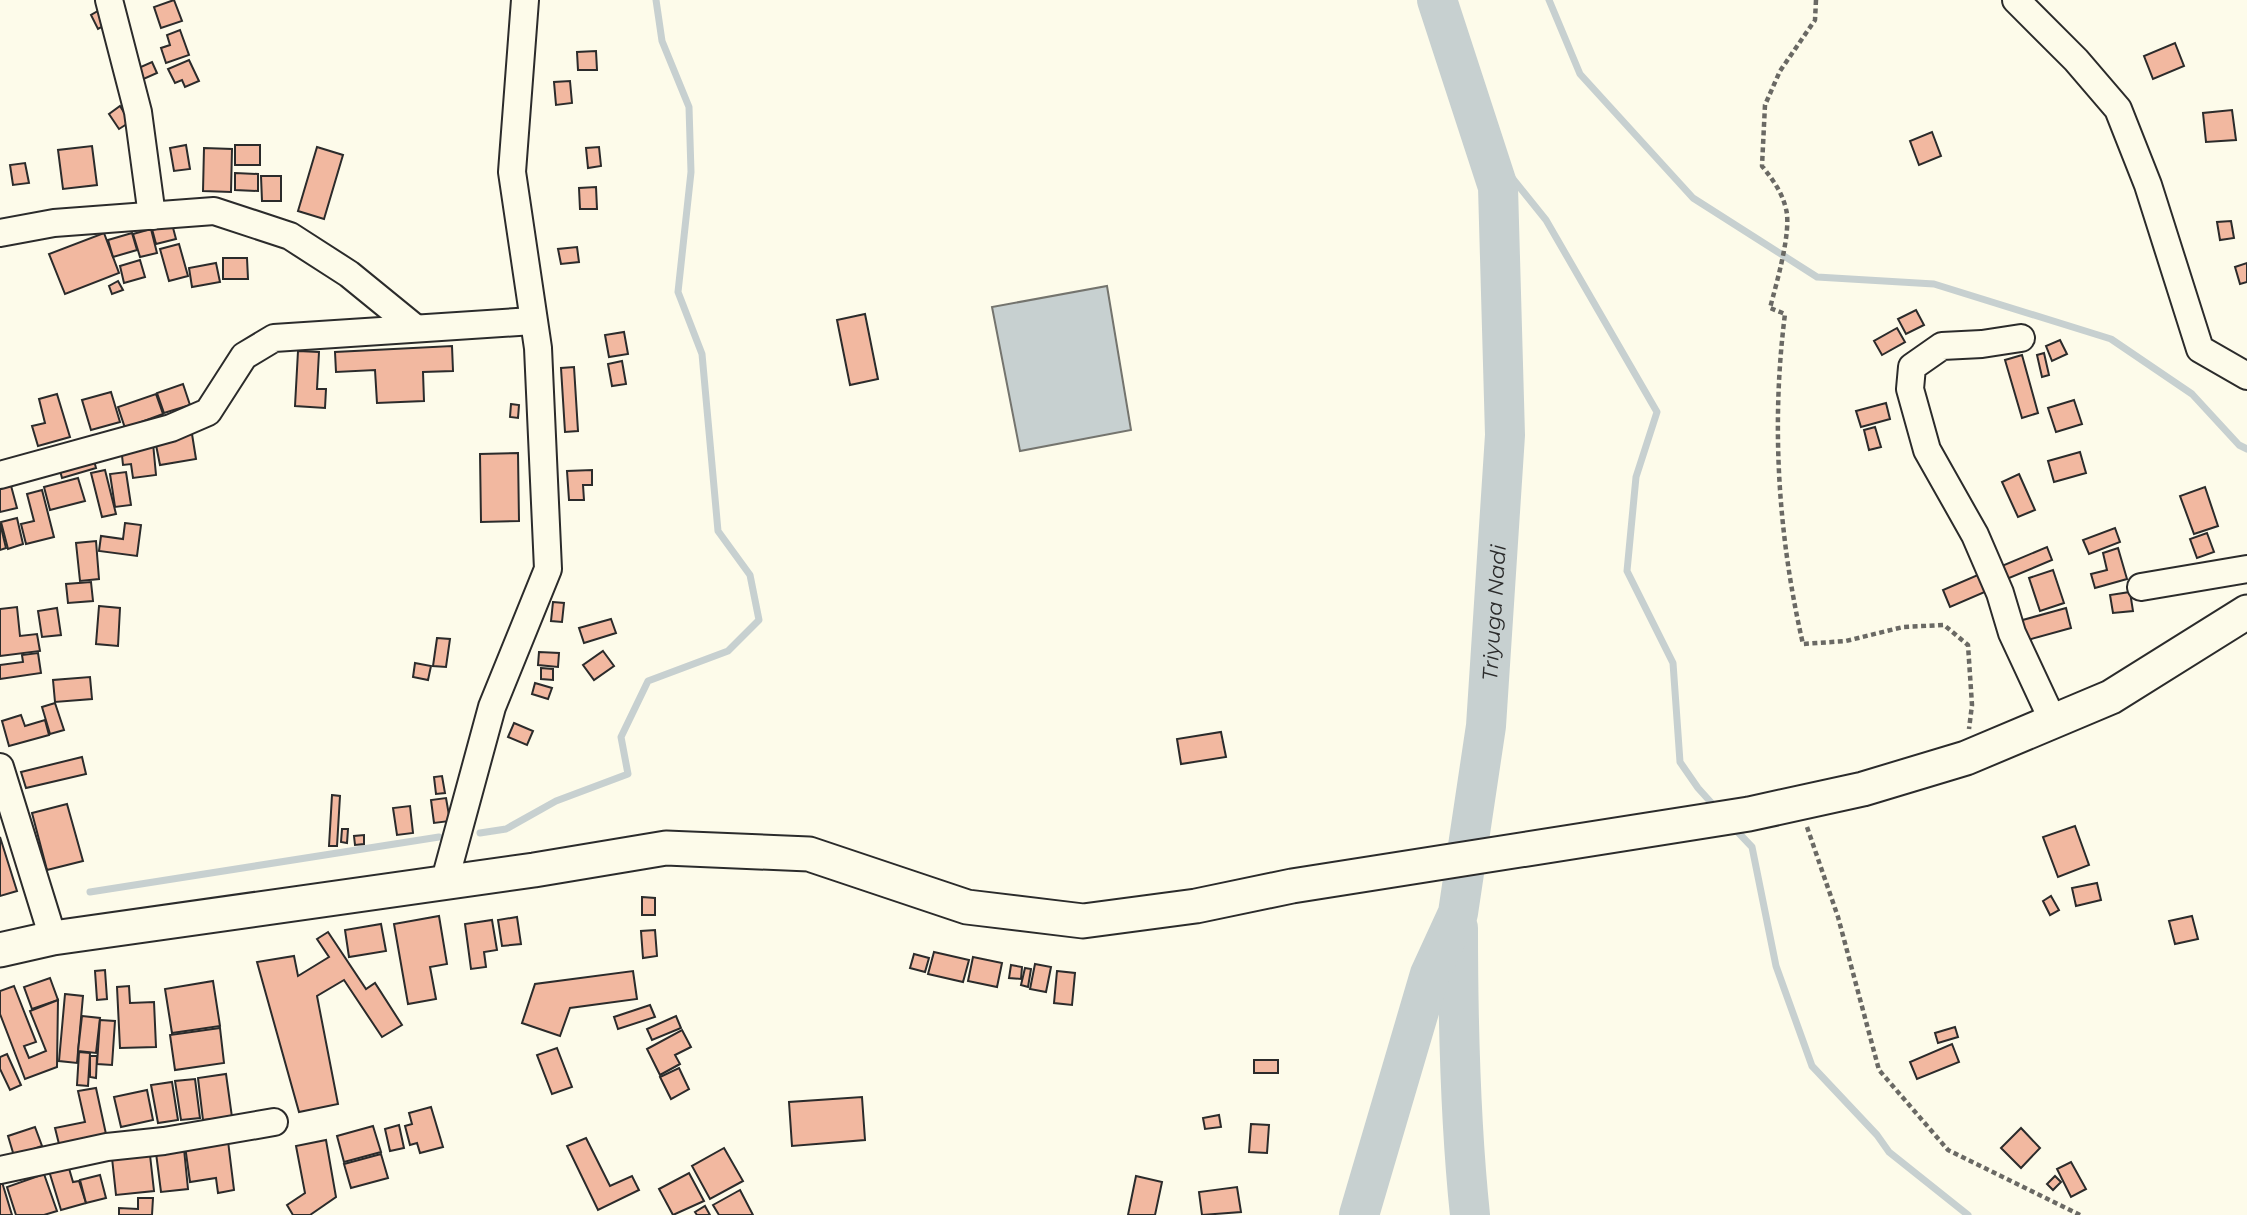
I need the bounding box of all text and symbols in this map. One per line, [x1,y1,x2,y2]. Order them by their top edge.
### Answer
water label: Triyuga Nadi [1476,543,1510,682]

